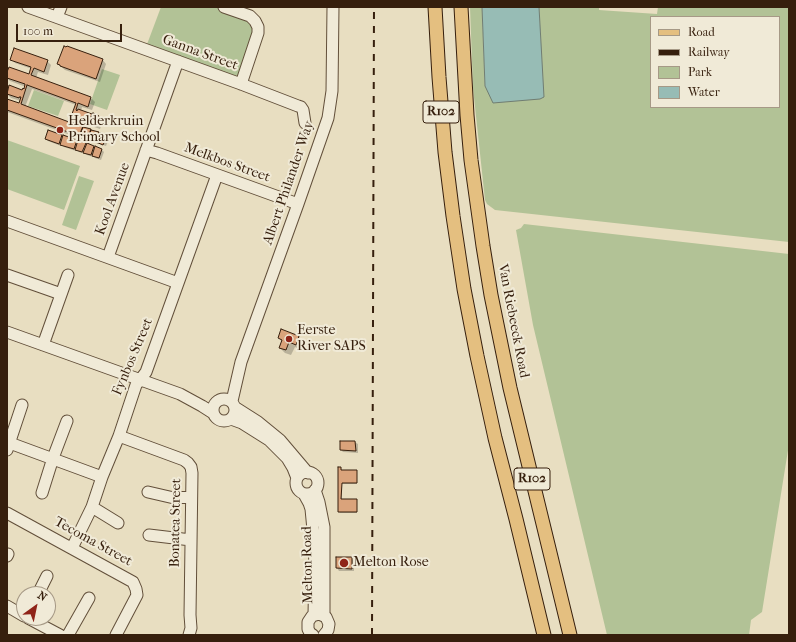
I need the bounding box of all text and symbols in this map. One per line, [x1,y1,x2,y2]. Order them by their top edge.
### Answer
scale bar [18,16,124,42]
legend [650,16,780,108]
text: 100 m [23,24,53,38]
text: Road [688,25,715,39]
street label: Ganna Street [160,32,240,74]
text: Railway [688,45,730,59]
text: Park [688,65,712,79]
text: Water [688,85,720,99]
road number: R102 [423,101,459,123]
place label: Helderkruin Primary School [68,114,160,146]
street label: Albert Philander Way [260,119,318,247]
marker: Helderkruin Primary School [55,125,65,135]
street label: Melkbos Street [182,140,272,186]
street label: Kool Avenue [92,160,134,238]
street label: Van Riebeeck Road [494,263,532,379]
street label: Fynbos Street [109,316,157,398]
place label: Eerste River SAPS [297,323,366,356]
marker: Eerste River SAPS [284,334,294,344]
road number: R102 [514,468,550,490]
street label: Bonatea Street [167,478,185,568]
street label: Tecoma Street [51,514,135,570]
street label: Melton Road [299,526,317,604]
place label: Melton Rose [353,555,429,571]
marker: Melton Rose [338,557,350,569]
north arrow [16,586,56,626]
text: N [35,589,49,604]

